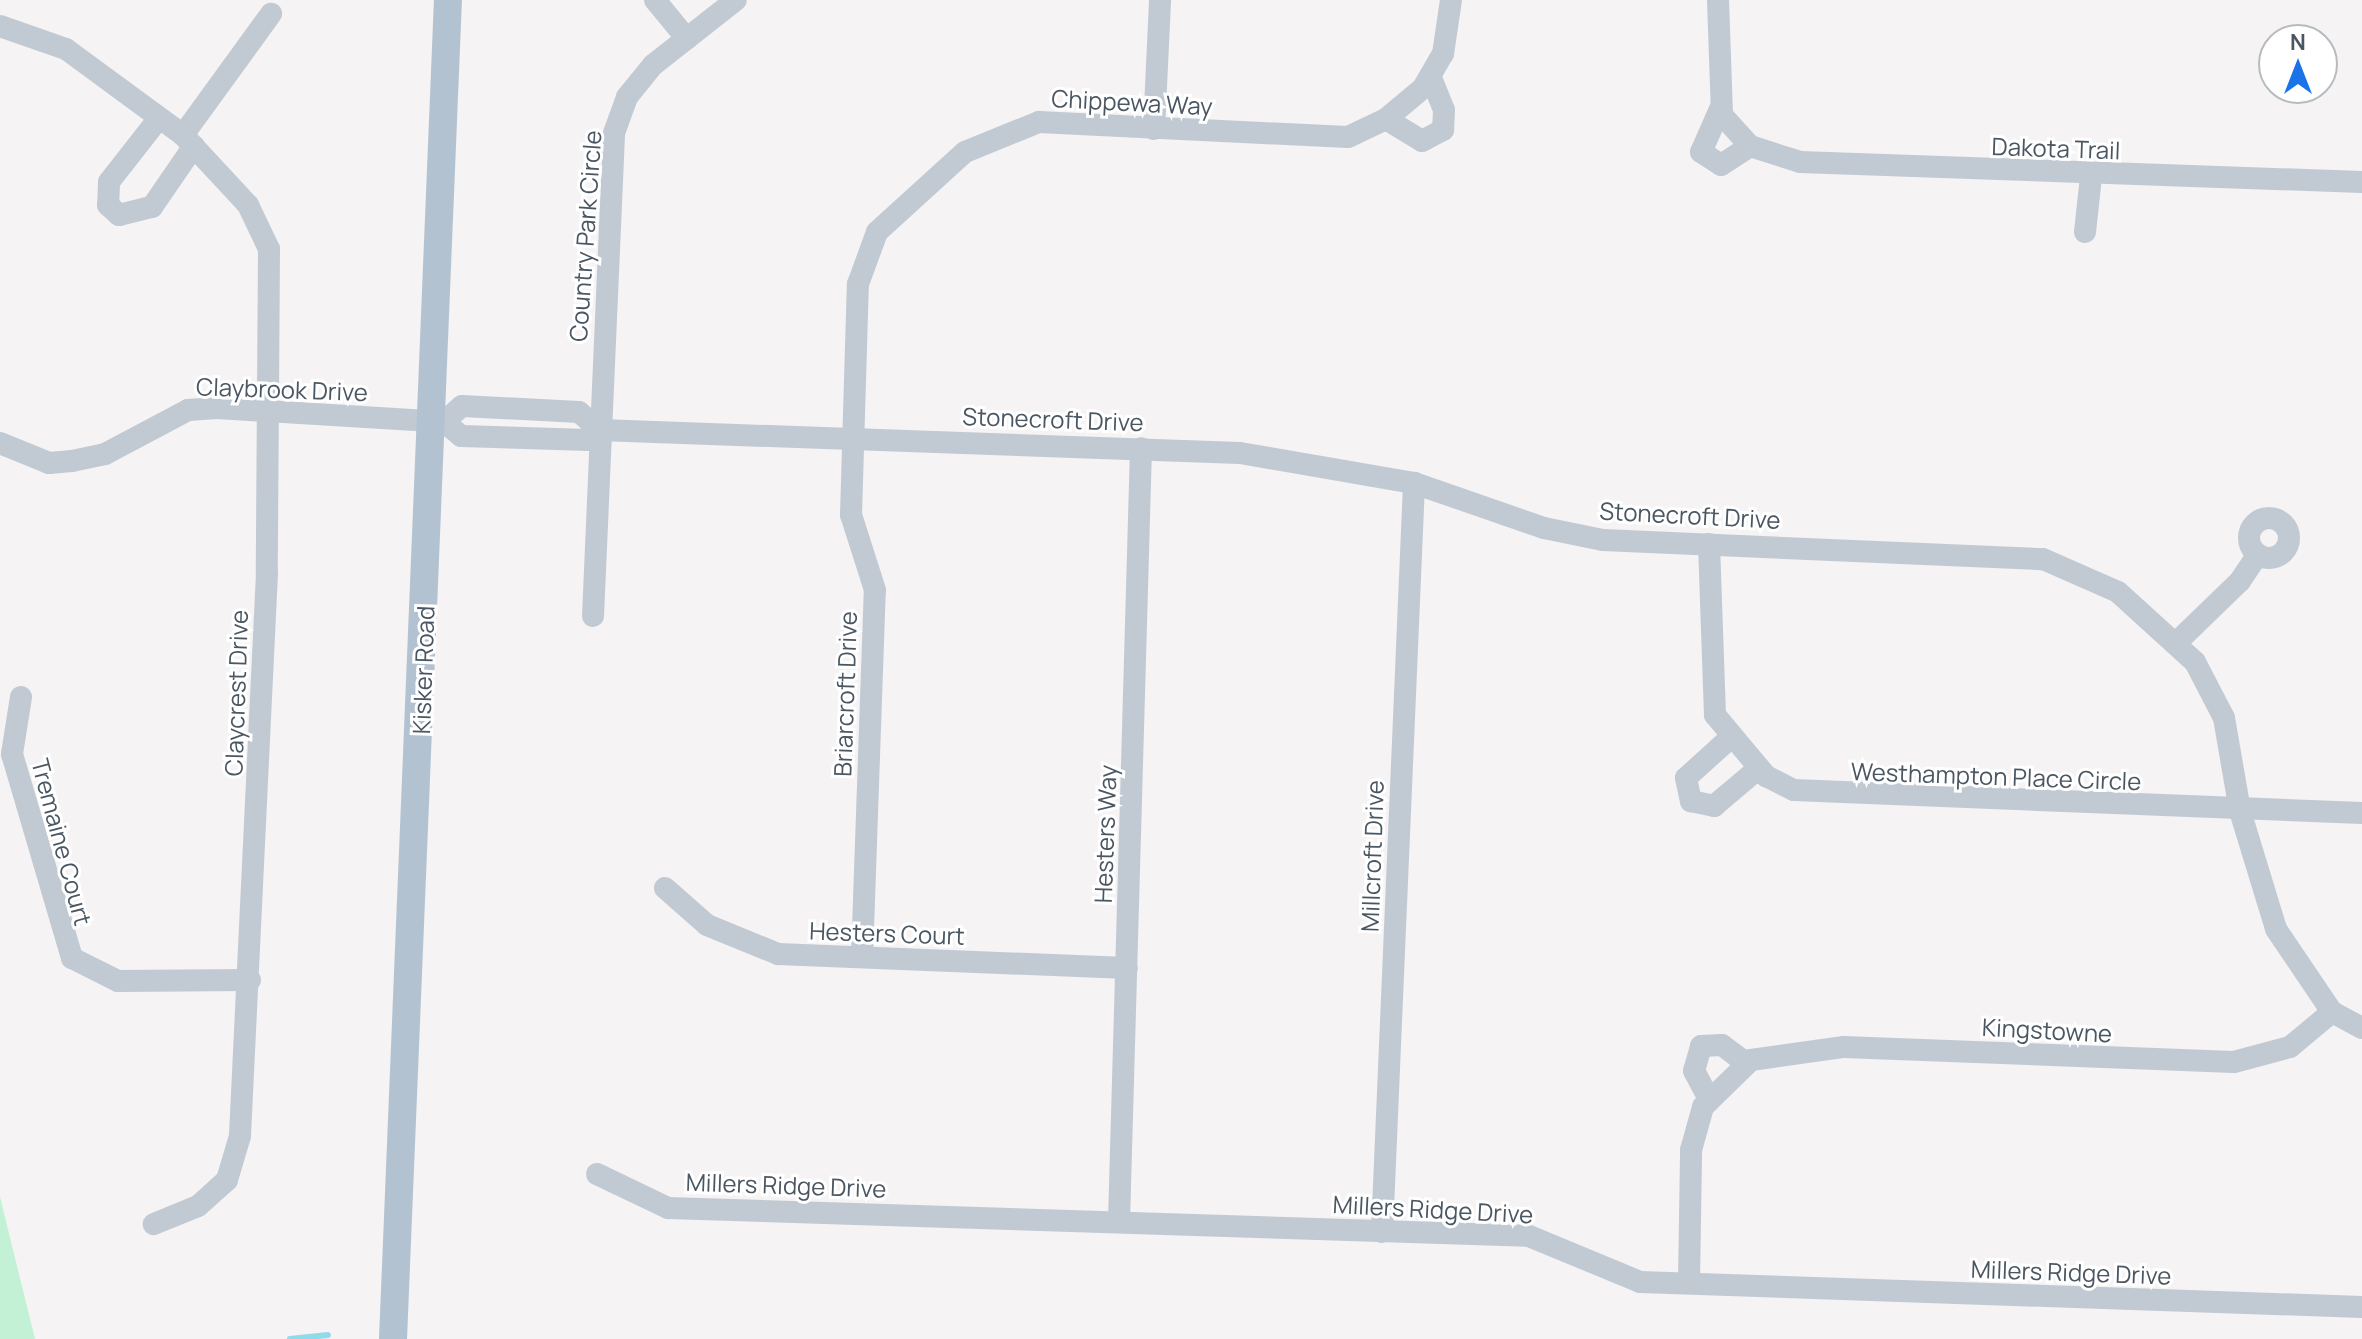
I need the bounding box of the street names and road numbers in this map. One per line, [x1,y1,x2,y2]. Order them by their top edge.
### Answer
street label: Chippewa Way [1051,83,1213,121]
street label: Country Park Circle [563,129,607,343]
street label: Dakota Trail [1991,131,2121,165]
street label: Claybrook Drive [196,372,368,406]
street label: Stonecroft Drive [962,401,1144,437]
street label: Stonecroft Drive [1599,496,1781,534]
street label: Kisker Road [406,605,440,735]
street label: Claycrest Drive [219,609,253,777]
street label: Briarcroft Drive [828,611,862,777]
street label: Tremaine Court [26,756,98,928]
street label: Westhampton Place Circle [1850,757,2142,795]
street label: Hesters Way [1088,764,1122,904]
street label: Millcroft Drive [1355,780,1389,932]
street label: Hesters Court [809,916,965,950]
street label: Kingstowne [1981,1012,2113,1048]
street label: Millers Ridge Drive [685,1167,887,1203]
street label: Millers Ridge Drive [1332,1189,1534,1229]
street label: Millers Ridge Drive [1970,1254,2172,1290]

